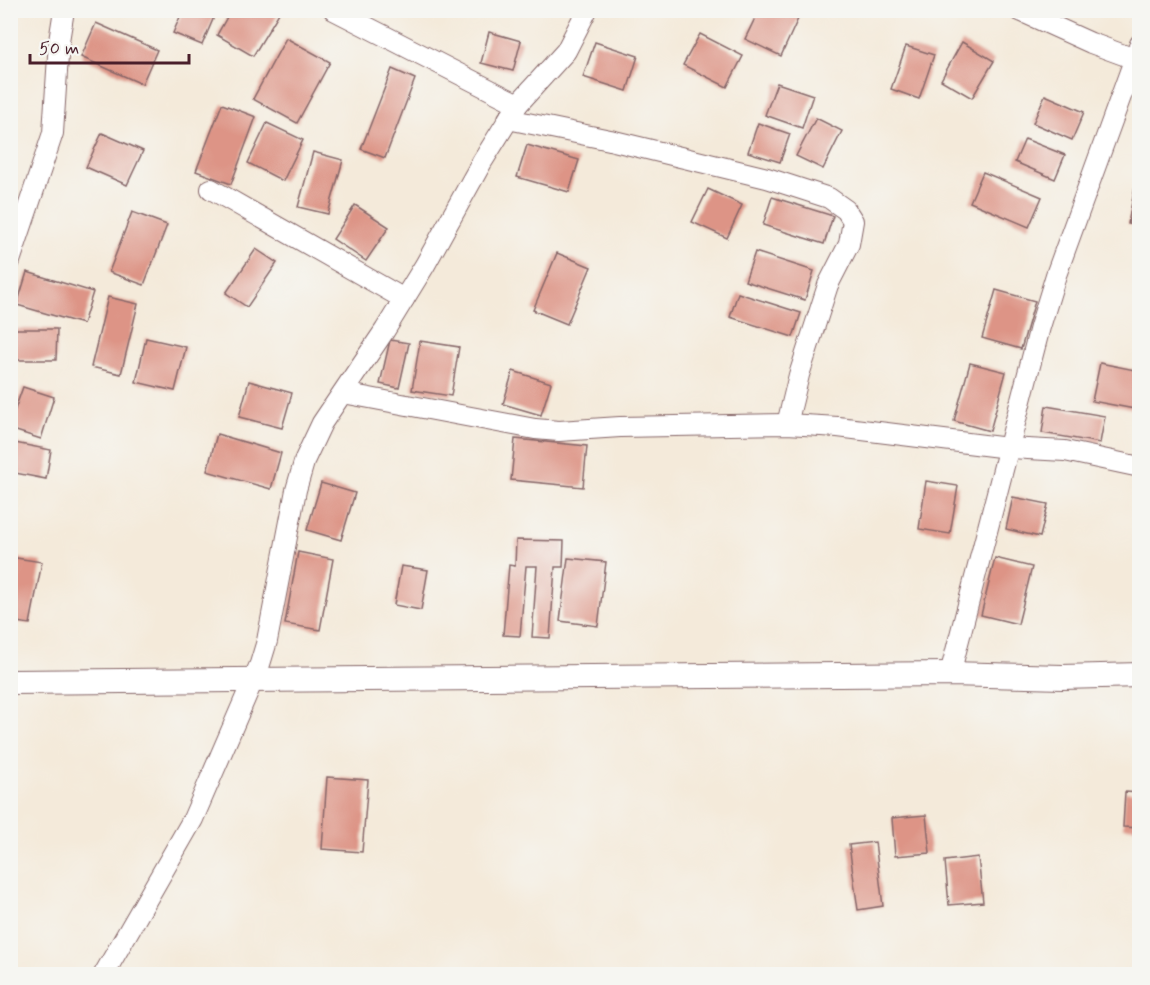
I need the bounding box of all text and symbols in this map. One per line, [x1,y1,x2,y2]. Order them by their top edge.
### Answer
scale bar [30,27,189,65]
text: 50 m [39,37,79,61]

